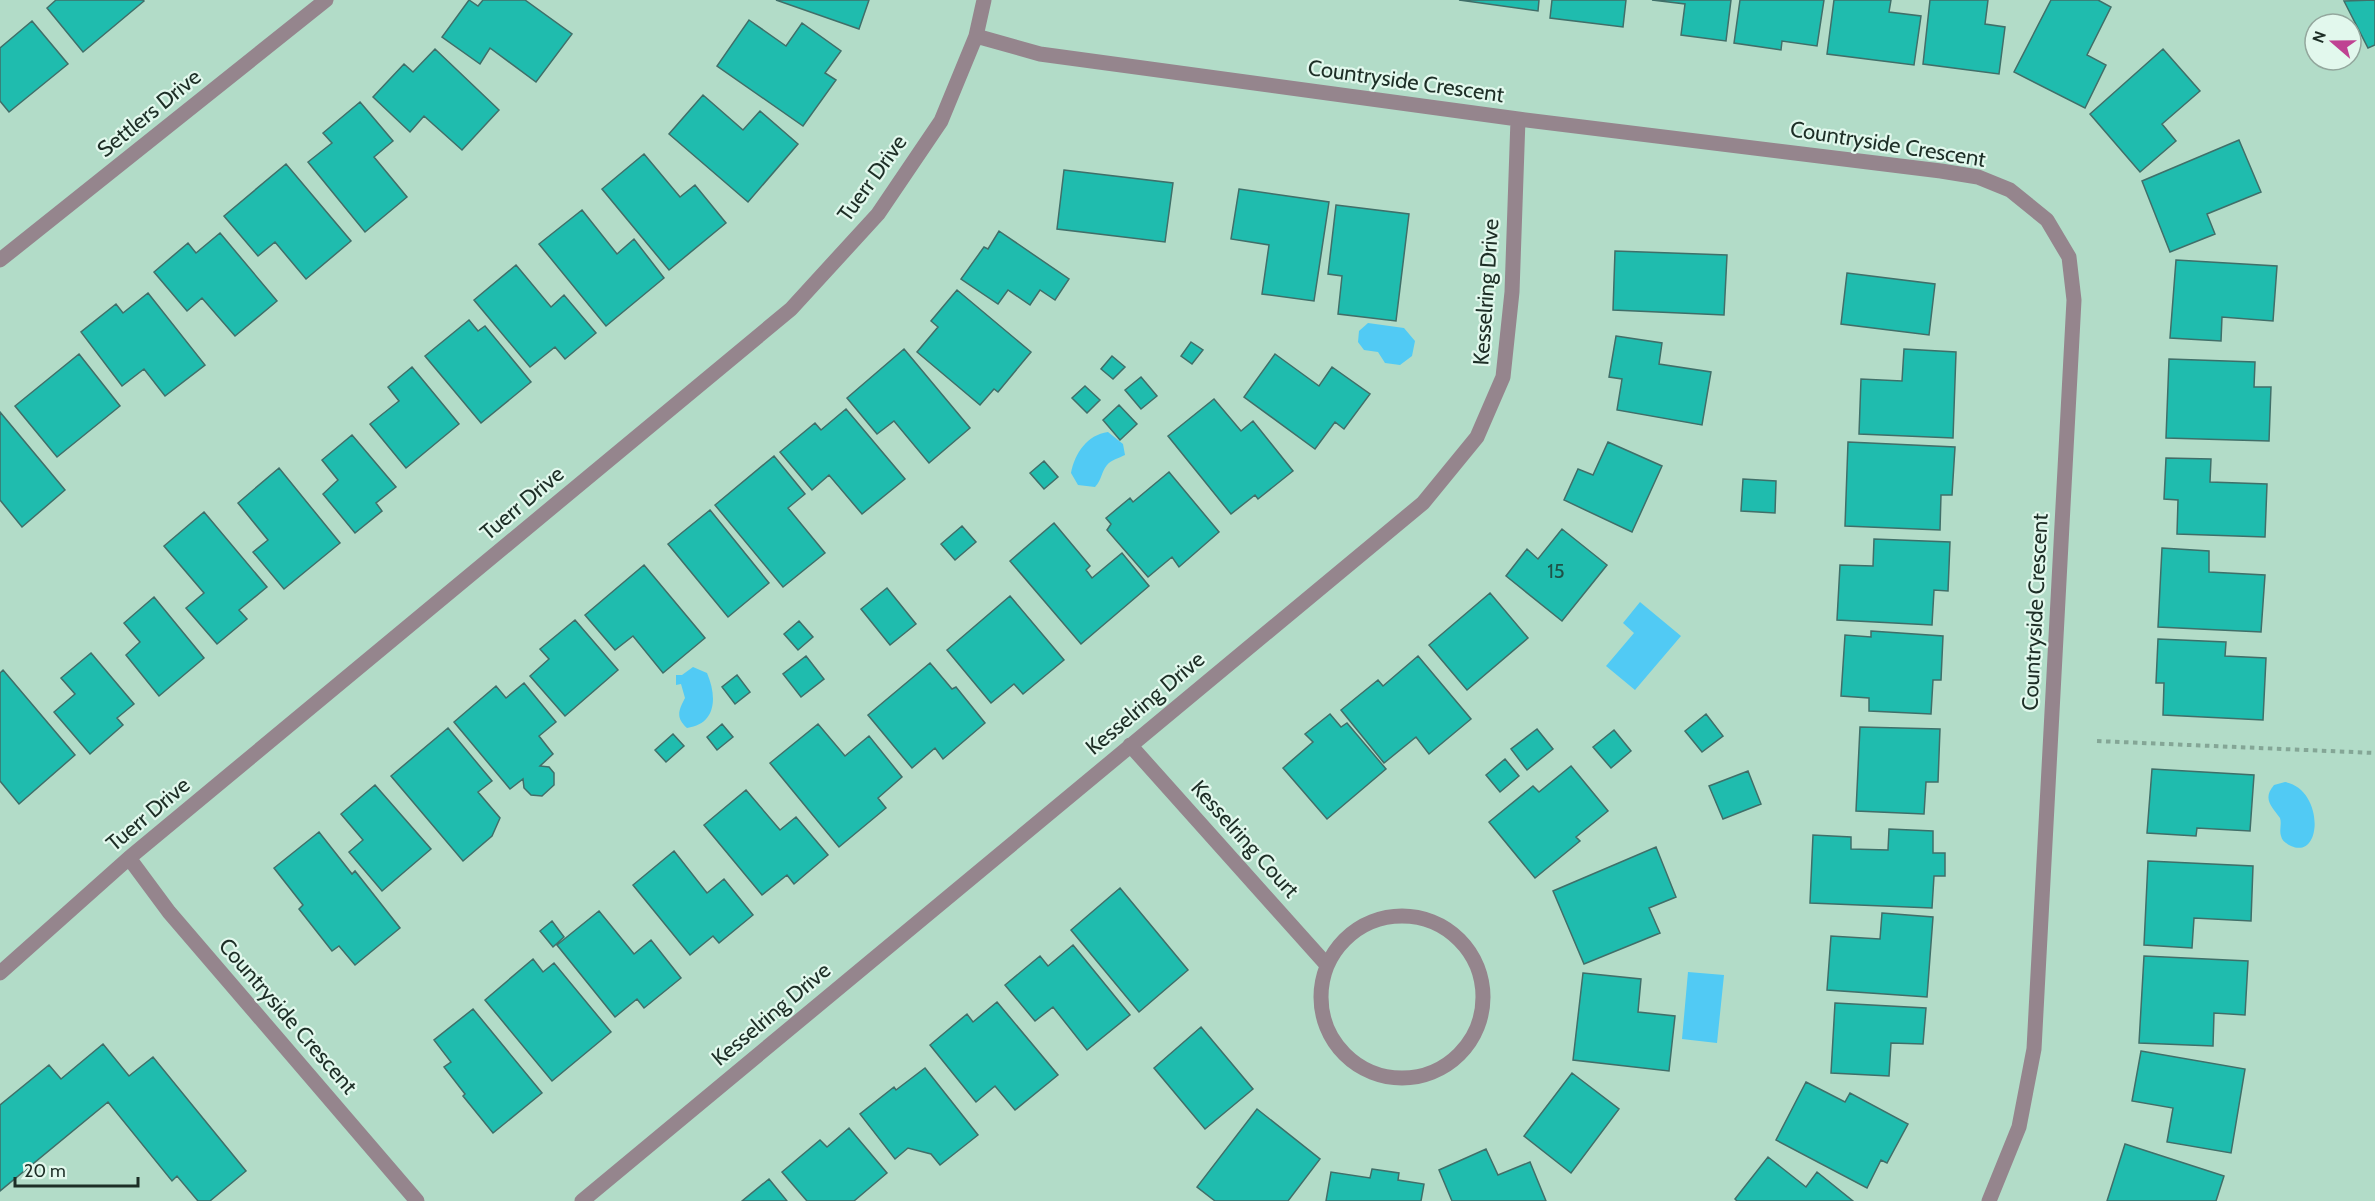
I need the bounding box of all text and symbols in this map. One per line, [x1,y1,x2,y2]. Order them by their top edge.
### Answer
north arrow [2303,12,2363,72]
text: N [2309,28,2330,46]
street label: Countryside Crescent [1306,54,1506,108]
street label: Settlers Drive [92,63,206,163]
street label: Countryside Crescent [1788,115,1988,173]
street label: Tuerr Drive [831,129,913,227]
street label: Kesselring Drive [1467,218,1505,366]
street label: Tuerr Drive [475,460,569,546]
street label: Countryside Crescent [2016,512,2054,711]
house number: 15 [1547,559,1565,583]
street label: Kesselring Drive [1080,645,1210,761]
street label: Tuerr Drive [101,771,195,857]
street label: Kesselring Court [1185,775,1305,904]
street label: Countryside Crescent [213,933,363,1100]
street label: Kesselring Drive [706,956,836,1072]
scale bar [15,1150,138,1188]
text: 20 m [24,1160,66,1182]

